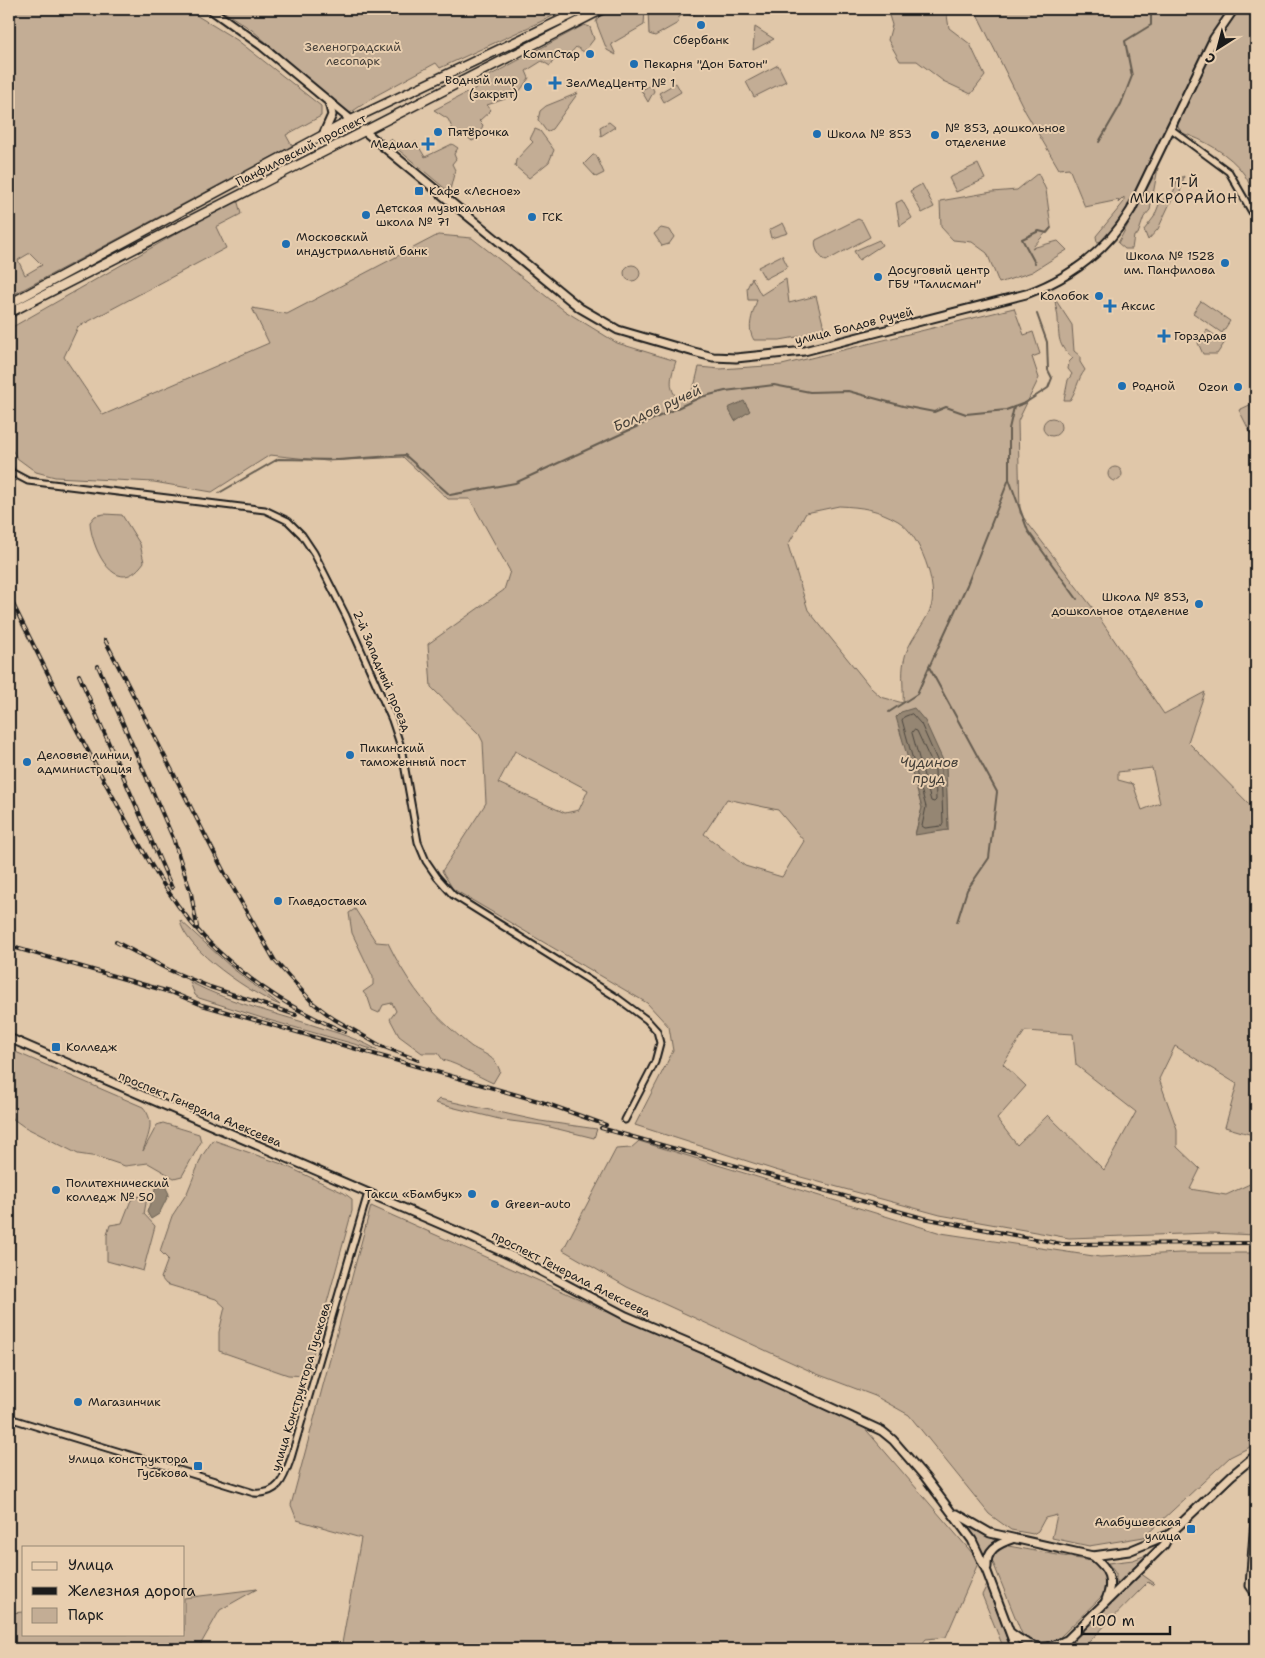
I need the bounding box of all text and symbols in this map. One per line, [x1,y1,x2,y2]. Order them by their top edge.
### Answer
marker: Сбербанк [695,19,707,31]
north arrow [1192,22,1242,72]
place label: Сбербанк [673,32,730,48]
park label: Зеленоградский лесопарк [305,39,401,69]
place label: КомпСтар [523,46,580,62]
marker: КомпСтар [584,48,596,60]
text: С [1202,49,1219,68]
place label: Пекарня "Дон Батон" [644,56,768,72]
marker: Пекарня "Дон Батон" [628,58,640,70]
place label: Водный мир (закрыт) [445,72,518,102]
place label: ЗелМедЦентр № 1 [566,75,675,91]
marker: ЗелМедЦентр № 1 [548,76,562,90]
marker: Водный мир (закрыт) [522,81,534,93]
street label: Панфиловский проспект [233,110,370,190]
place label: № 853, дошкольное отделение [945,120,1066,150]
place label: Пятёрочка [448,124,509,140]
marker: Пятёрочка [432,126,444,138]
place label: Школа № 853 [827,126,912,142]
marker: Школа № 853 [811,128,823,140]
marker: № 853, дошкольное отделение [929,129,941,141]
place label: Медиал [370,136,418,152]
marker: Медиал [422,138,434,150]
district label: 11-Й МИКРОРАЙОН [1130,173,1238,207]
place label: Кафе «Лесное» [429,183,521,199]
marker: Кафе «Лесное» [413,185,425,197]
place label: Детская музыкальная школа № 71 [376,200,506,230]
marker: Детская музыкальная школа № 71 [360,209,372,221]
place label: ГСК [542,209,563,225]
marker: ГСК [526,211,538,223]
place label: Московский индустриальный банк [296,229,428,259]
marker: Московский индустриальный банк [280,238,292,250]
place label: Школа № 1528 им. Панфилова [1123,248,1216,278]
marker: Школа № 1528 им. Панфилова [1219,257,1231,269]
place label: Досуговый центр ГБУ "Талисман" [888,262,990,292]
marker: Досуговый центр ГБУ "Талисман" [872,271,884,283]
place label: Колобок [1040,288,1090,304]
marker: Колобок [1093,290,1105,302]
place label: Аксис [1121,298,1155,314]
marker: Аксис [1103,299,1117,313]
street label: улица Болдов Ручей [793,303,915,348]
place label: Горздрав [1174,328,1227,344]
marker: Горздрав [1158,330,1170,342]
place label: Родной [1132,378,1175,394]
place label: Ozon [1198,379,1228,395]
marker: Родной [1116,380,1128,392]
water label: Болдов ручей [610,381,704,435]
marker: Ozon [1232,381,1244,393]
place label: Школа № 853, дошкольное отделение [1051,589,1189,619]
marker: Школа № 853, дошкольное отделение [1193,598,1205,610]
street label: 2-й Западный проезд [349,608,415,734]
place label: Пикинский таможенный пост [360,740,467,770]
place label: Деловые линии, администрация [37,747,133,777]
marker: Пикинский таможенный пост [344,749,356,761]
water label: Чудинов пруд [900,753,959,787]
marker: Деловые линии, администрация [21,756,33,768]
place label: Главдоставка [288,893,367,909]
marker: Главдоставка [272,895,284,907]
place label: Колледж [66,1039,117,1055]
marker: Колледж [50,1041,62,1053]
street label: проспект Генерала Алексеева [116,1067,285,1151]
place label: Политехнический колледж № 50 [66,1175,169,1205]
marker: Политехнический колледж № 50 [50,1184,62,1196]
place label: Такси «Бамбук» [365,1186,462,1202]
marker: Такси «Бамбук» [466,1188,478,1200]
place label: Green-auto [505,1196,571,1212]
marker: Green-auto [489,1198,501,1210]
street label: проспект Генерала Алексеева [489,1227,654,1321]
street label: улица Конструктора Гуськова [268,1300,335,1473]
place label: Магазинчик [88,1394,161,1410]
marker: Магазинчик [72,1396,84,1408]
place label: Улица конструктора Гуськова [68,1451,189,1481]
marker: Улица конструктора Гуськова [192,1460,204,1472]
place label: Алабушевская улица [1094,1514,1182,1544]
marker: Алабушевская улица [1185,1523,1197,1535]
legend [22,1546,185,1636]
text: Улица [68,1555,114,1575]
text: Железная дорога [68,1581,196,1601]
scale bar [1082,1603,1170,1635]
text: Парк [68,1605,104,1625]
text: 100 m [1090,1611,1135,1631]

